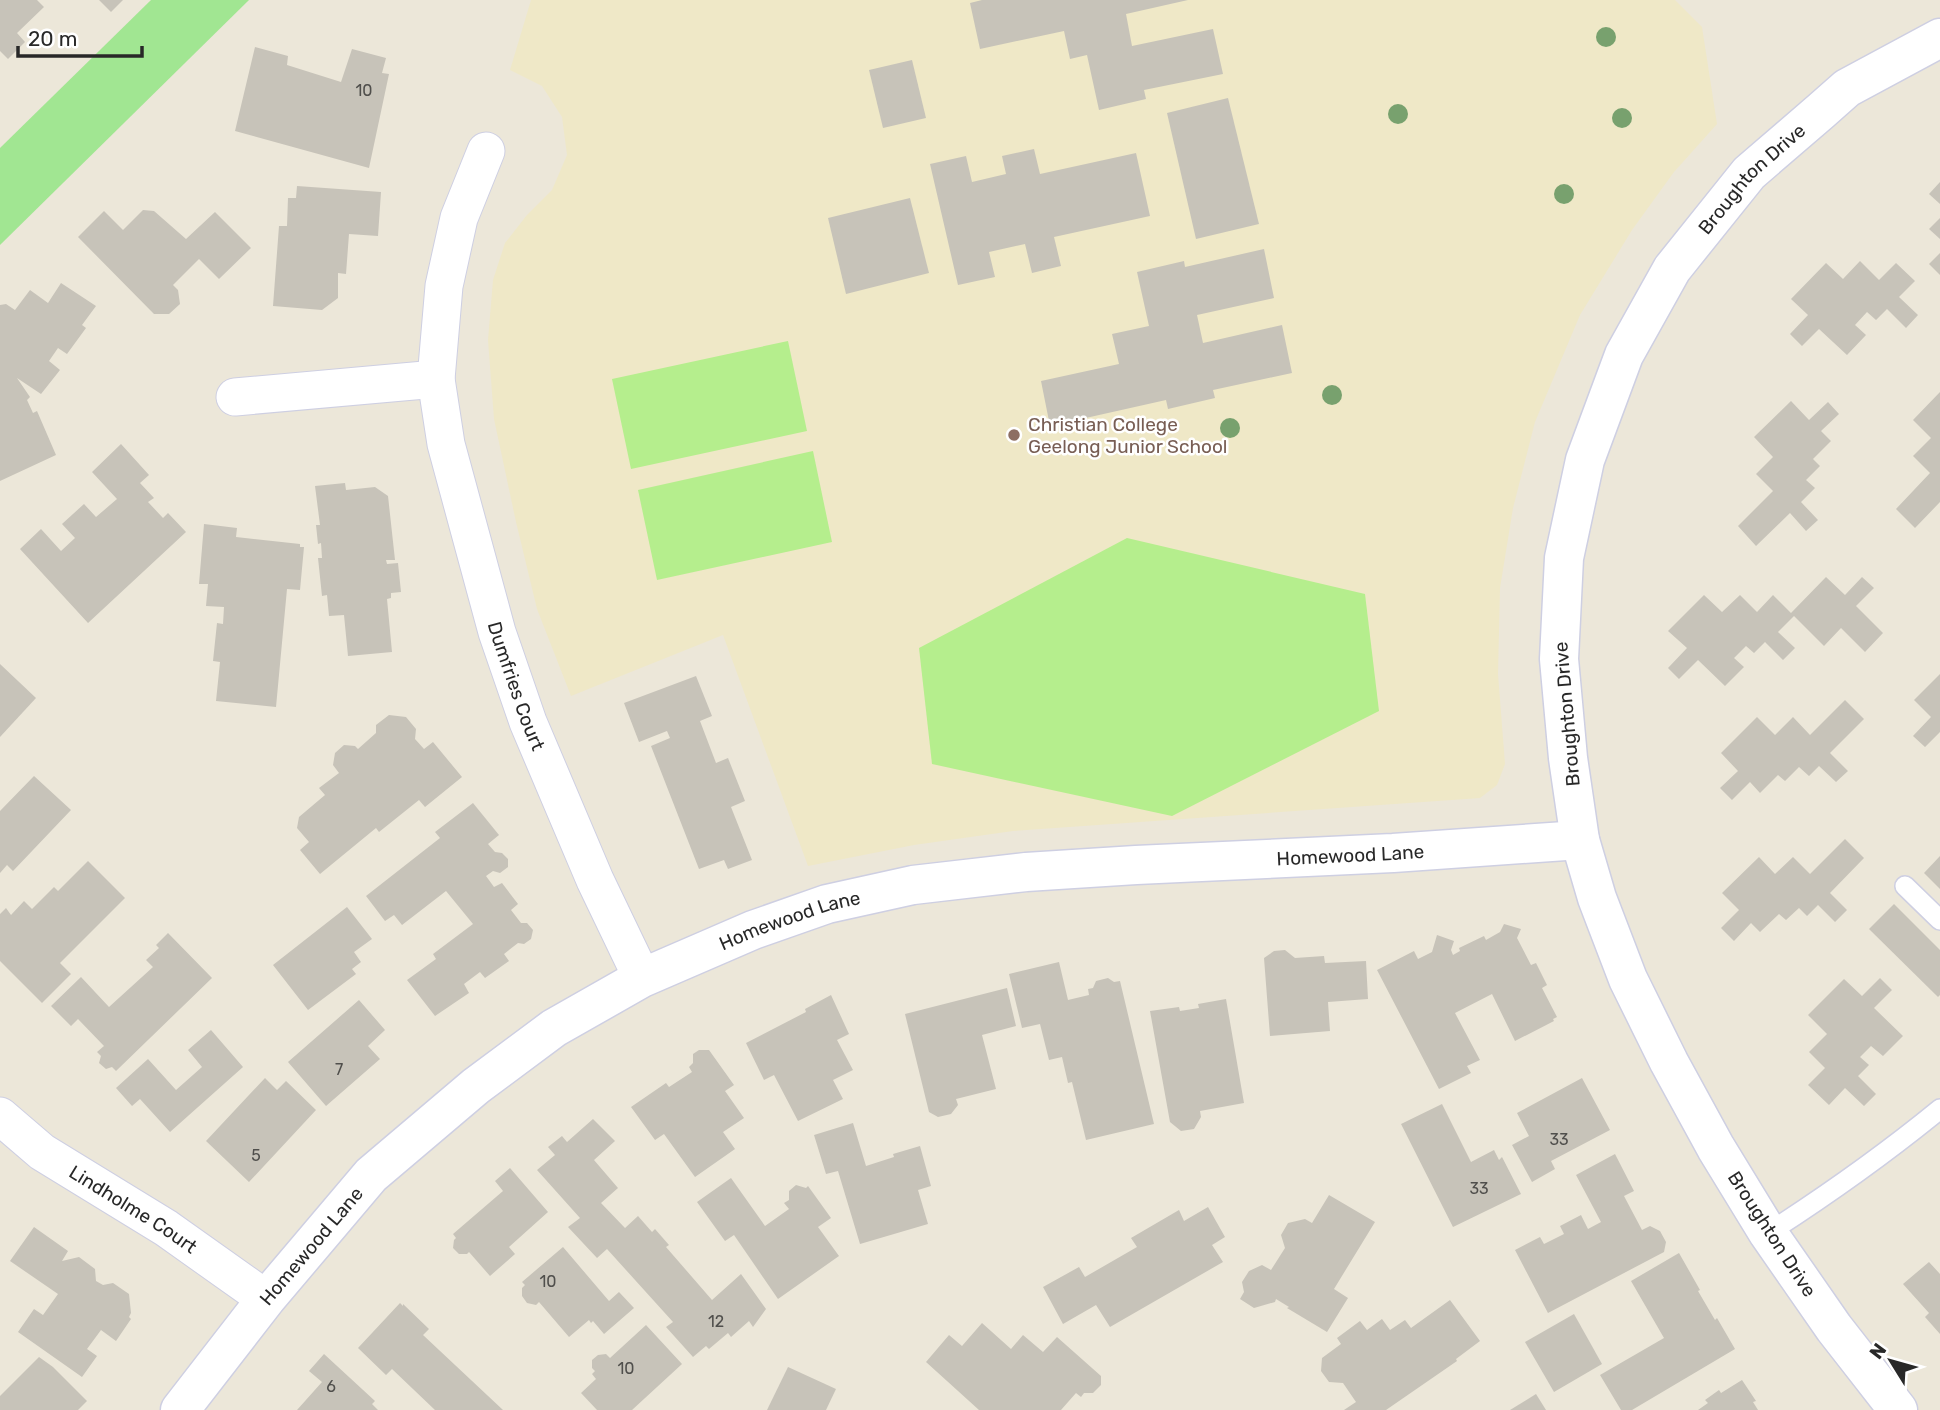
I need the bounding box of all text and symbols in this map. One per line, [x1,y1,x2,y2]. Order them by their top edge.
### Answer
scale bar [18,14,142,58]
text: 20 m [28,26,77,51]
house number: 10 [355,81,373,100]
street label: Broughton Drive [1693,118,1810,239]
place label: Christian College Geelong Junior School [1028,413,1227,458]
marker: Christian College Geelong Junior School [1006,427,1022,443]
street label: Dumfries Court [483,619,550,754]
street label: Broughton Drive [1549,641,1585,787]
street label: Homewood Lane [1276,839,1425,870]
street label: Homewood Lane [716,886,862,955]
house number: 7 [335,1060,343,1079]
house number: 33 [1549,1130,1569,1149]
house number: 5 [251,1146,261,1165]
street label: Lindholme Court [65,1160,202,1258]
street label: Broughton Drive [1723,1167,1821,1301]
house number: 33 [1469,1179,1489,1198]
street label: Homewood Lane [254,1182,368,1310]
house number: 10 [539,1272,557,1291]
house number: 12 [708,1312,724,1331]
north arrow [1856,1326,1926,1396]
text: N [1865,1339,1891,1363]
house number: 10 [617,1359,635,1378]
house number: 6 [326,1377,336,1396]

